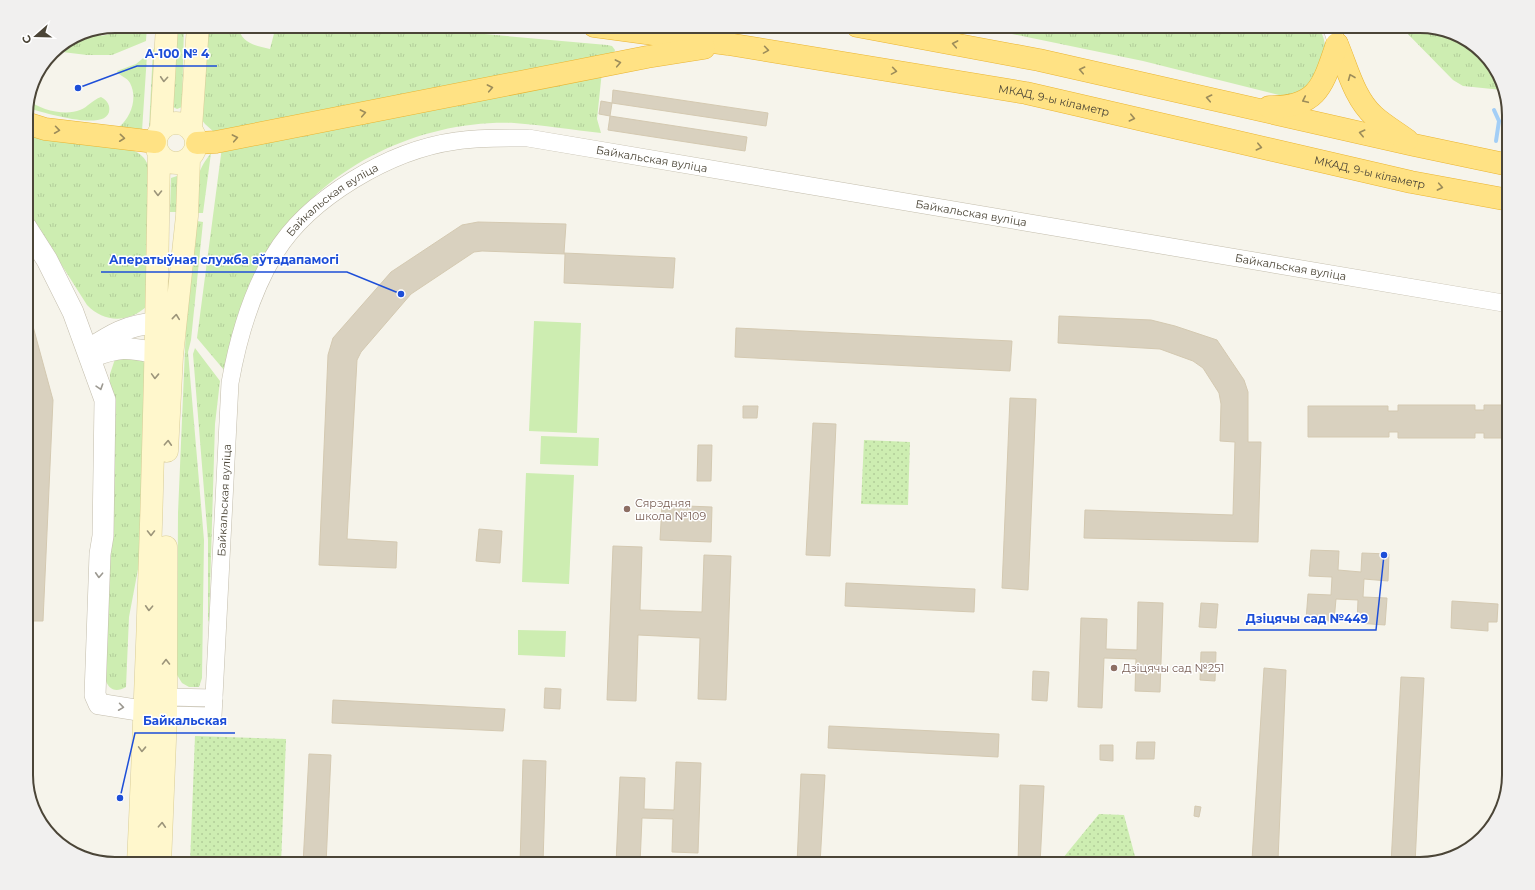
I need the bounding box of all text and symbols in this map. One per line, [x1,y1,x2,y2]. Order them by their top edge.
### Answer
north arrow [16,16,56,56]
text: С [19,33,35,46]
one-way arrow [951,41,958,49]
callout: А-100 № 4 [137,42,217,66]
one-way arrow [763,45,769,54]
text: А-100 № 4 [145,46,210,61]
one-way arrow [615,59,621,68]
one-way arrow [1079,66,1085,74]
one-way arrow [891,67,897,75]
one-way arrow [1347,74,1355,81]
one-way arrow [160,76,168,82]
street label: МКАД, 9-ы кіламетр [997,82,1111,119]
one-way arrow [487,84,493,93]
one-way arrow [1206,94,1212,102]
one-way arrow [1302,95,1309,103]
one-way arrow [360,109,366,118]
one-way arrow [1129,113,1135,121]
one-way arrow [54,125,60,134]
one-way arrow [1359,130,1366,138]
one-way arrow [119,134,125,143]
one-way arrow [232,134,238,143]
one-way arrow [1256,142,1262,150]
street label: Байкальская вуліца [595,143,709,175]
street label: МКАД, 9-ы кіламетр [1313,153,1426,191]
street label: Байкальская вуліца [283,160,381,239]
one-way arrow [1437,183,1444,191]
one-way arrow [154,190,162,196]
street label: Байкальская вуліца [914,197,1028,229]
callout: Аператыўная служба аўтадапамогі [101,248,347,272]
street label: Байкальская вуліца [1234,251,1347,283]
text: Аператыўная служба аўтадапамогі [109,252,339,267]
one-way arrow [171,314,180,320]
one-way arrow [151,373,159,379]
one-way arrow [96,383,104,390]
one-way arrow [163,440,172,446]
street label: Байкальская вуліца [214,444,234,557]
place label: Сярэдняя школа №109 [635,496,706,523]
marker: Сярэдняя школа №109 [622,504,632,514]
one-way arrow [147,530,155,536]
one-way arrow [95,572,103,578]
one-way arrow [145,605,153,611]
callout: Дзіцячы сад №449 [1238,606,1376,630]
text: Дзіцячы сад №449 [1246,611,1369,626]
one-way arrow [162,659,170,665]
place label: Дзіцячы сад №251 [1122,661,1224,675]
marker: Дзіцячы сад №251 [1109,663,1119,673]
one-way arrow [118,702,124,711]
callout: Байкальская [135,709,235,733]
text: Байкальская [143,713,227,728]
one-way arrow [138,746,146,752]
one-way arrow [157,822,166,828]

